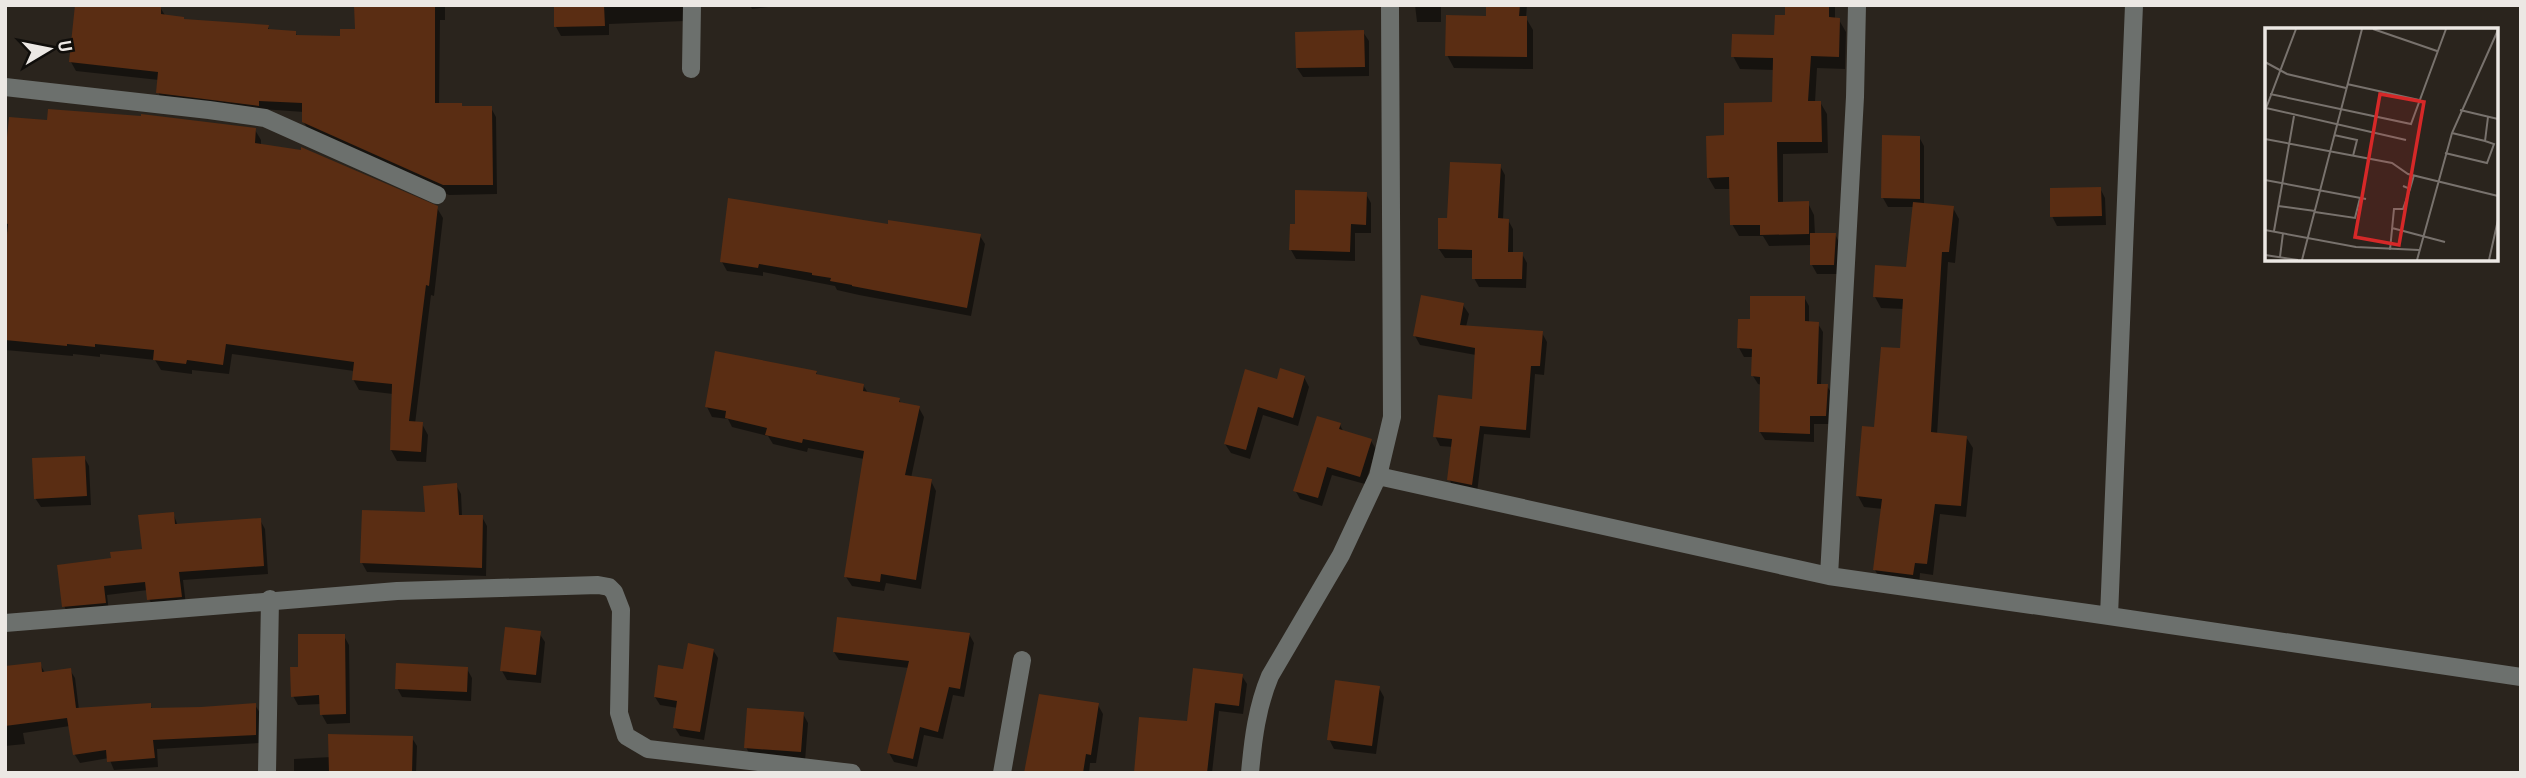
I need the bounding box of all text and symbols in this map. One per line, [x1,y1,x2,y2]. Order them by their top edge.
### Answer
north arrow [14,14,84,84]
inset map [2265,28,2498,261]
text: U [52,38,80,54]

